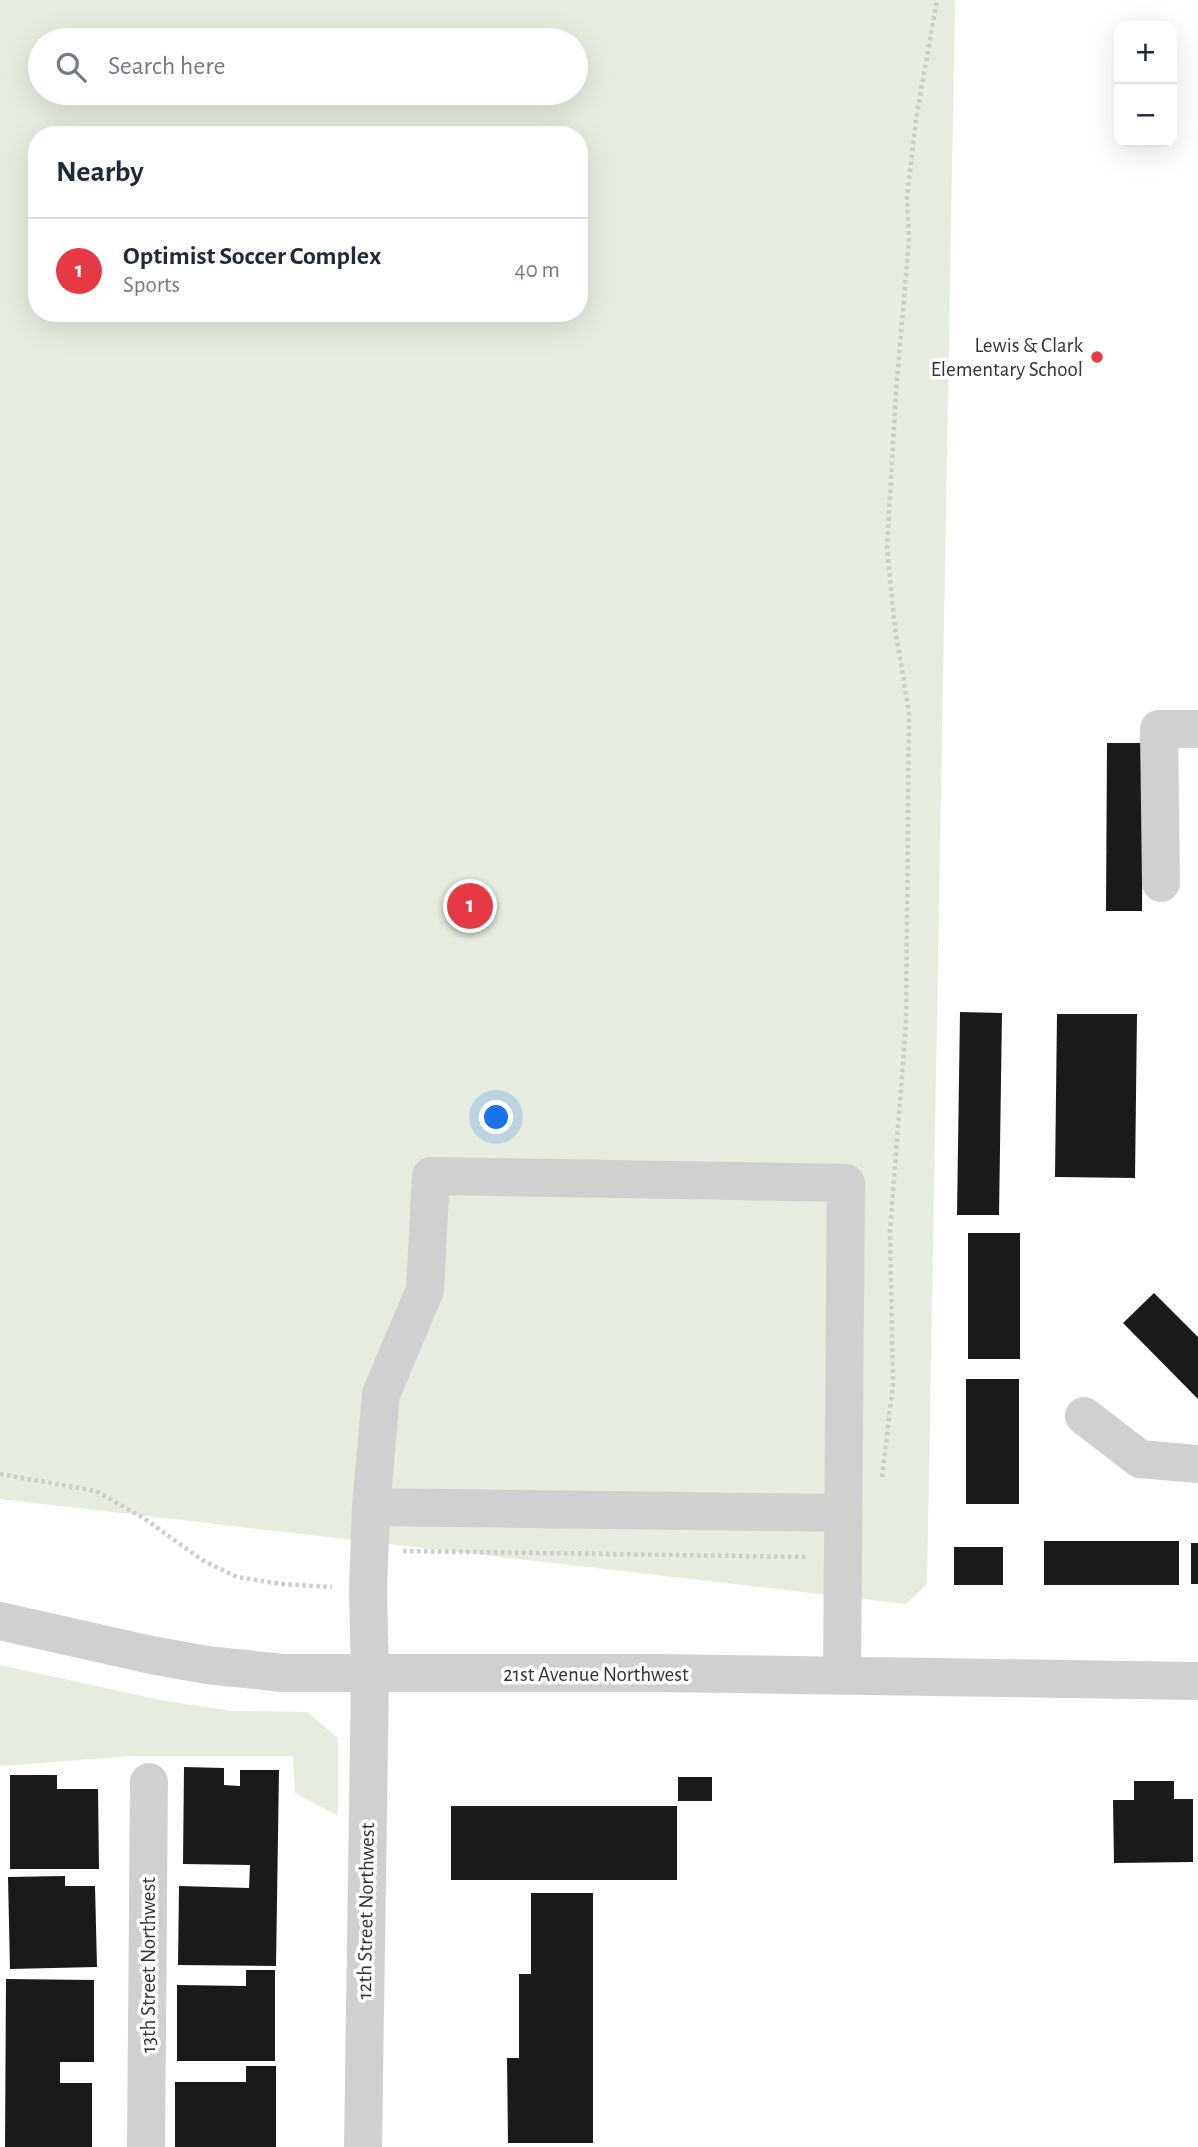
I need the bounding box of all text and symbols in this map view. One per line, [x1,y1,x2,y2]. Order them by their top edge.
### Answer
map controls [1114,21,1177,147]
button: + [1114,21,1177,84]
search box [28,28,588,105]
icon: search [52,48,90,86]
text: Search here [108,53,226,79]
button: − [1114,84,1177,147]
text: Nearby [56,157,144,187]
text: Optimist Soccer Complex [123,243,381,269]
text: 1 [75,259,83,282]
text: 40 m [515,259,560,282]
text: Sports [123,274,180,297]
place label: Lewis & Clark Elementary School [931,335,1083,380]
marker: Lewis & Clark Elementary School [1089,349,1105,365]
pin: 1 [447,880,493,932]
your location [479,1100,513,1134]
street label: 21st Avenue Northwest [503,1664,689,1685]
street label: 12th Street Northwest [354,1822,378,2000]
street label: 13th Street Northwest [138,1877,159,2053]

